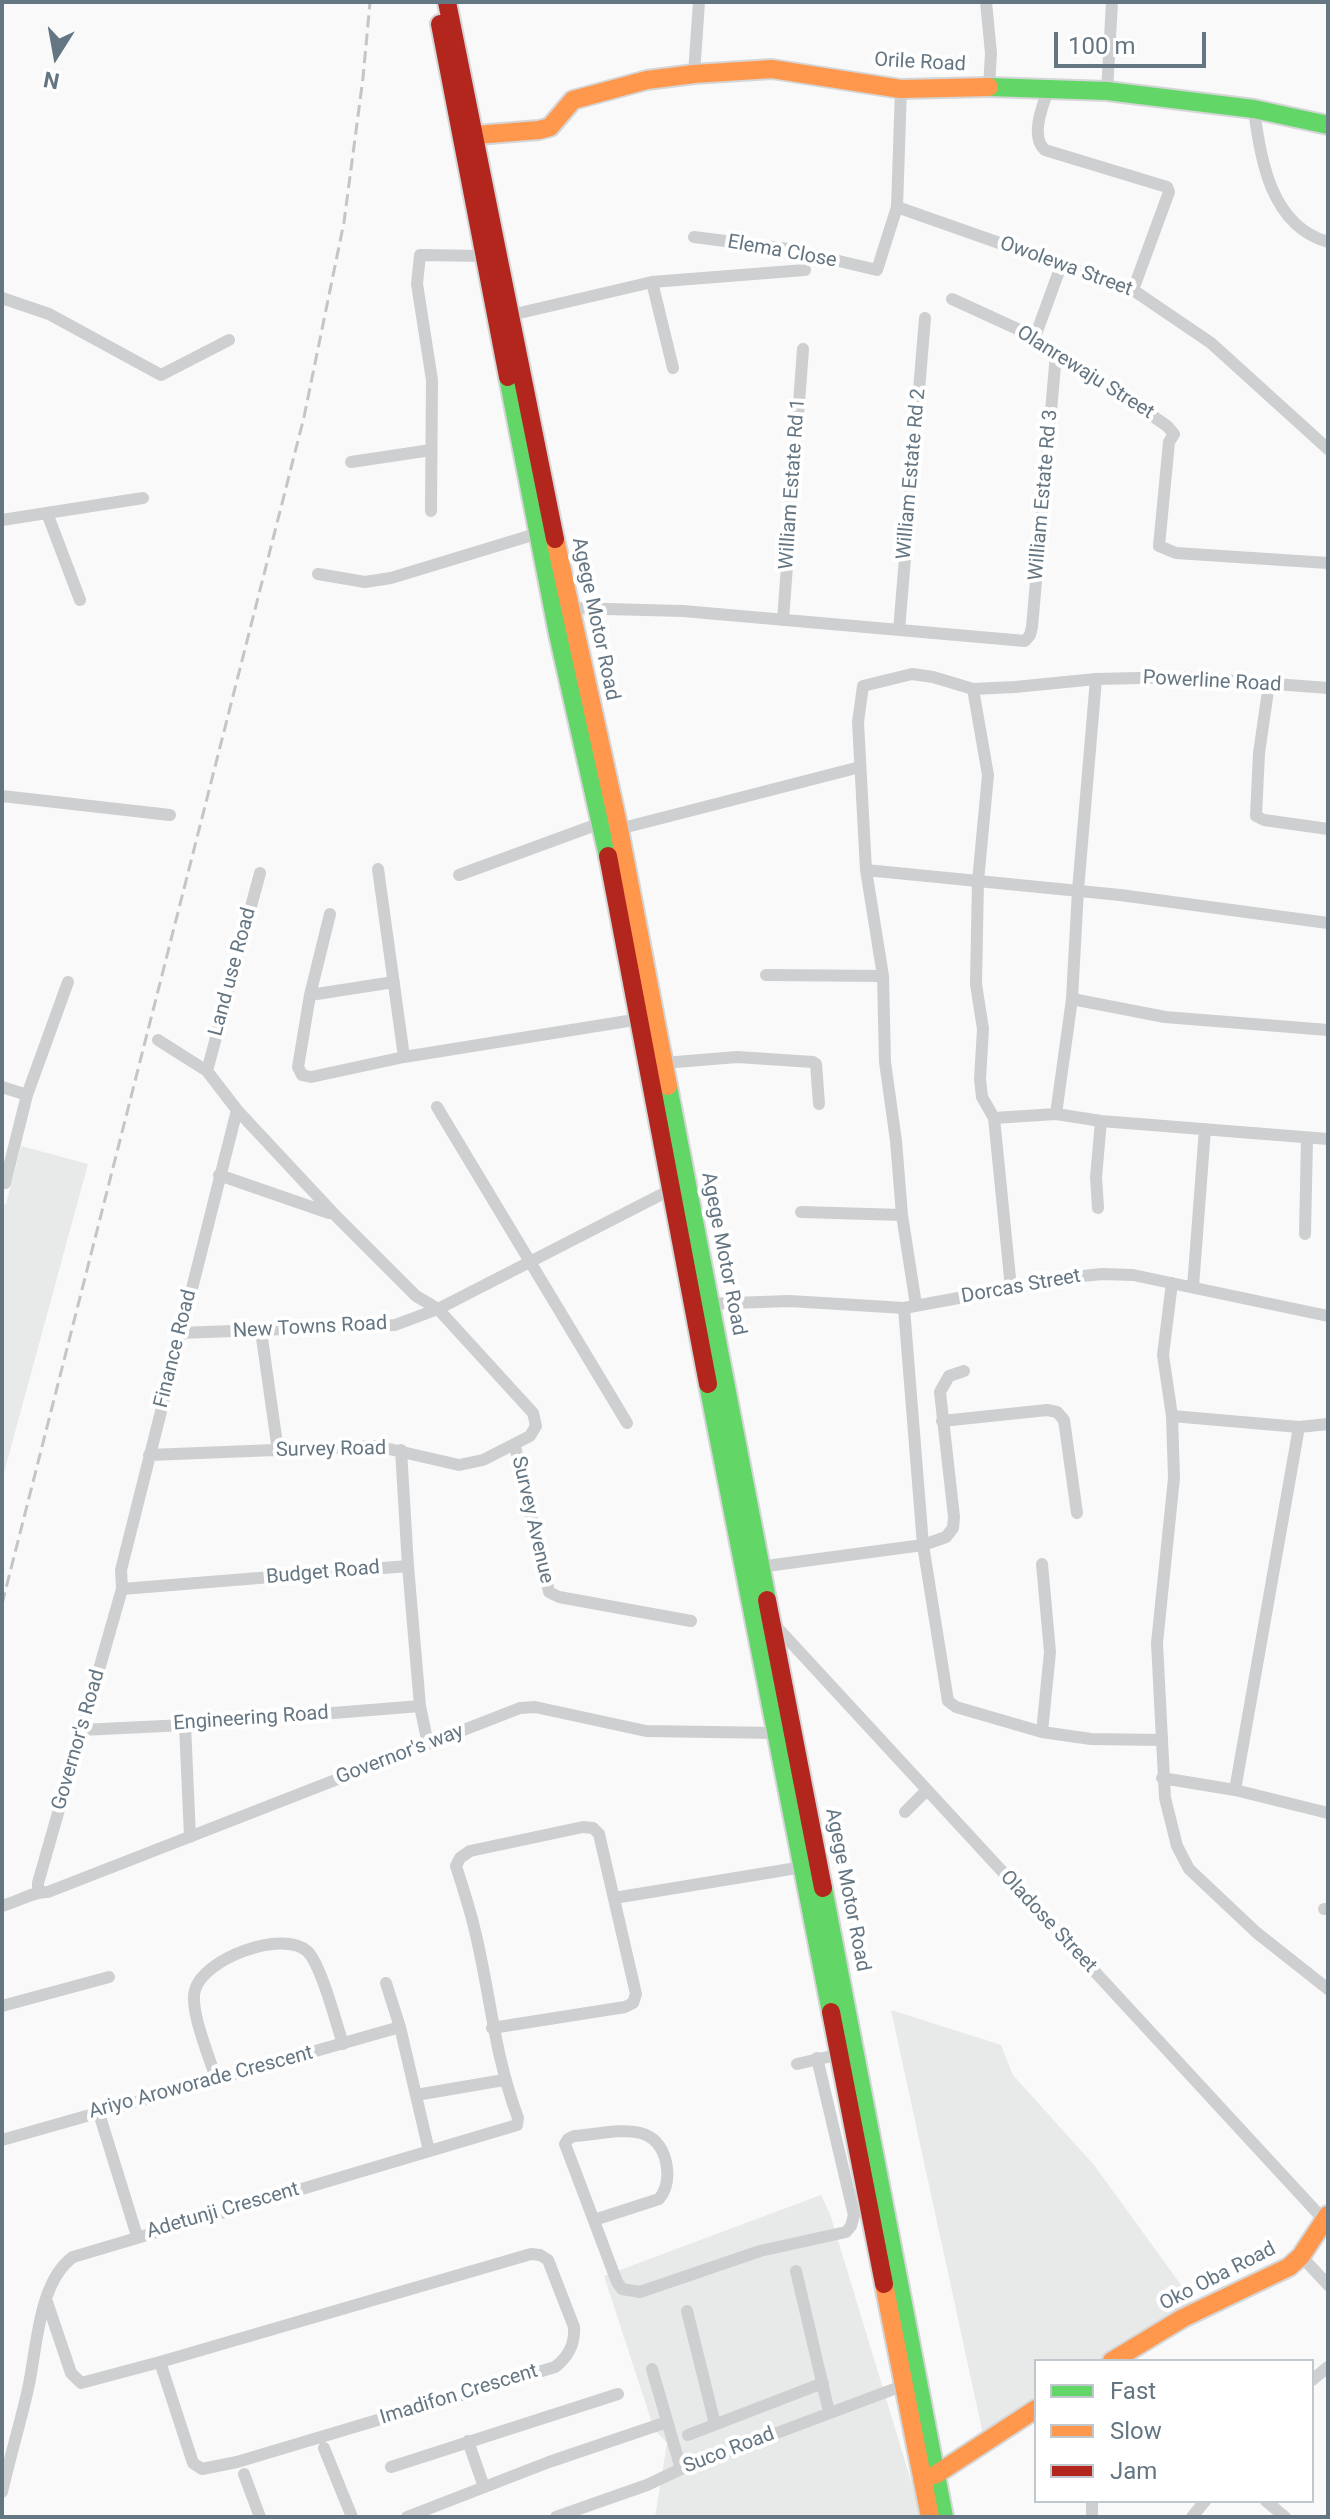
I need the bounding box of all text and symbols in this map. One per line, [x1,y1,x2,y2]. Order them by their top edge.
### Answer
north arrow [16,16,96,96]
scale bar [1058,16,1210,66]
text: 100 m [1068,32,1135,60]
street label: Orile Road [874,49,966,77]
text: N [41,66,61,94]
street label: Elema Close [726,231,838,273]
street label: Owolewa Street [996,232,1136,302]
street label: Olanrewaju Street [1012,321,1158,425]
street label: William Estate Rd 2 [893,387,931,561]
street label: William Estate Rd 1 [775,398,811,570]
street label: William Estate Rd 3 [1025,408,1063,582]
street label: Agege Motor Road [566,535,624,703]
street label: Powerline Road [1142,666,1282,698]
street label: Land use Road [204,905,262,1039]
street label: Agege Motor Road [695,1170,751,1338]
street label: Dorcas Street [960,1265,1082,1309]
street label: Finance Road [150,1287,202,1411]
street label: New Towns Road [232,1312,388,1344]
street label: Survey Road [276,1437,386,1463]
street label: Survey Avenue [506,1454,558,1586]
street label: Budget Road [265,1556,381,1590]
street label: Governor's Road [47,1667,111,1813]
street label: Engineering Road [173,1702,329,1736]
street label: Governor's way [333,1720,467,1790]
street label: Agege Motor Road [819,1806,875,1974]
street label: Oladose Street [995,1866,1101,1978]
street label: Ariyo Aroworade Crescent [86,2041,316,2125]
street label: Adetunji Crescent [144,2178,302,2244]
street label: Oko Oba Road [1156,2237,1280,2317]
legend [1034,2359,1314,2503]
street label: Imadifon Crescent [377,2360,541,2430]
text: Fast [1110,2377,1156,2405]
text: Slow [1110,2417,1162,2445]
street label: Suco Road [680,2423,778,2479]
text: Jam [1110,2457,1157,2485]

